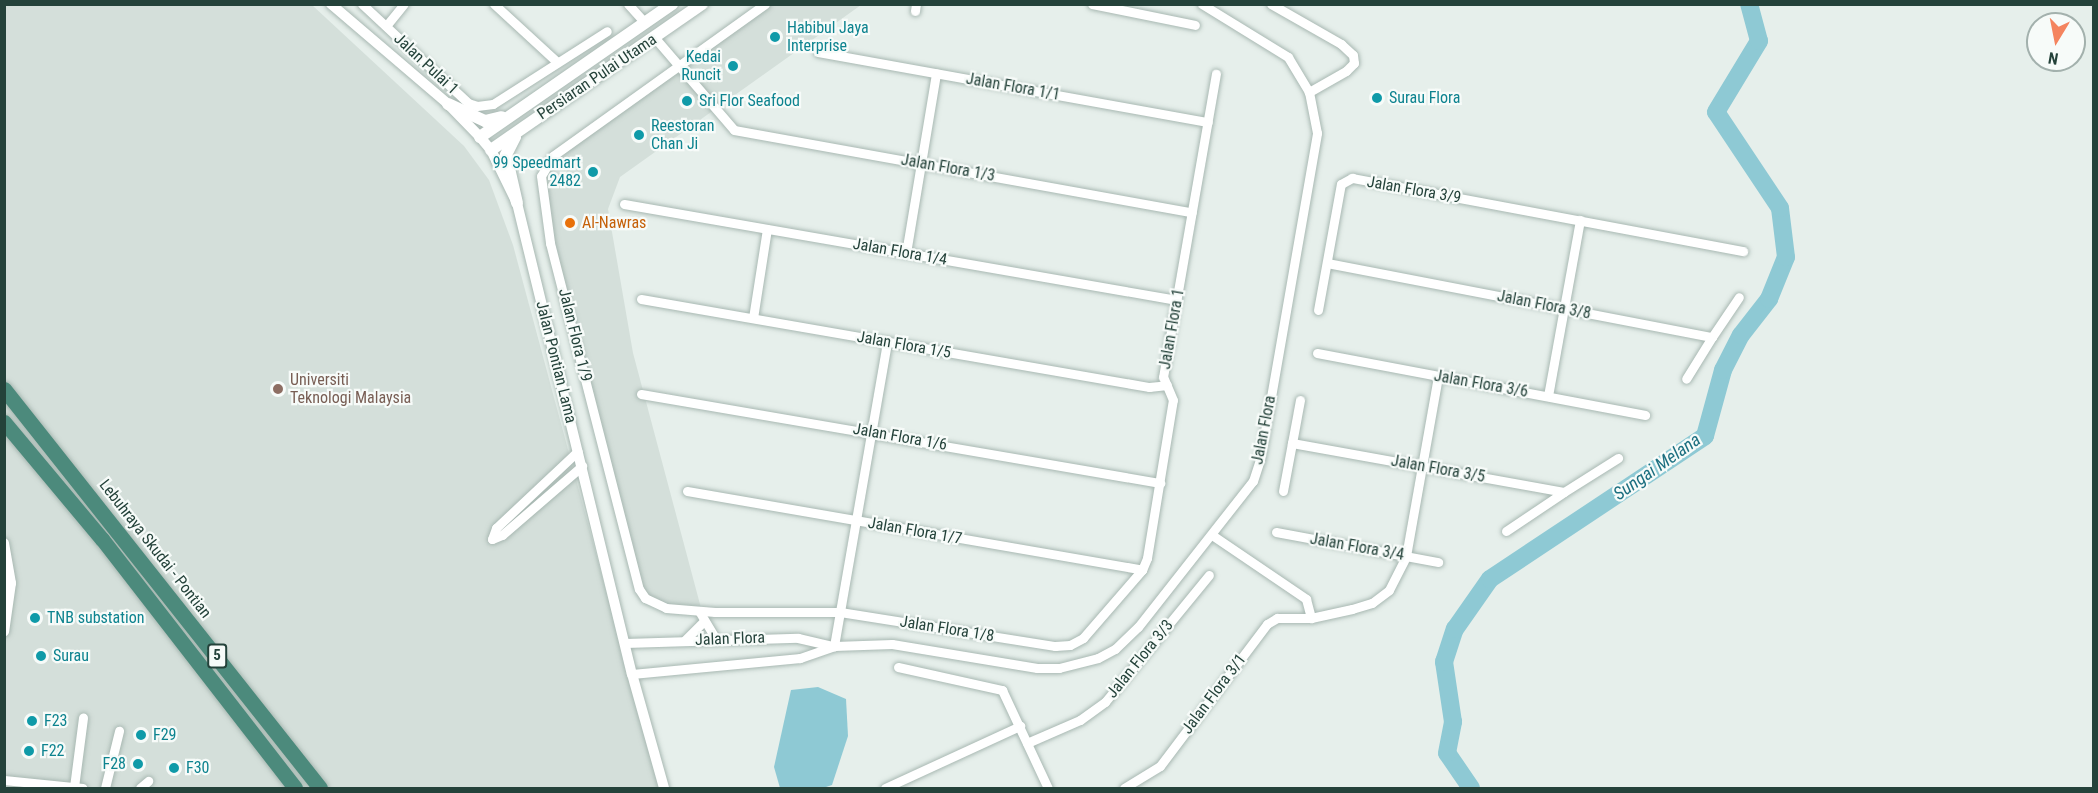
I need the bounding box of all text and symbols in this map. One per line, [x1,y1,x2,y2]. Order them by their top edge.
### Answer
north arrow [2026,12,2086,72]
place label: Habibul Jaya Interprise [787,18,869,56]
street label: Jalan Pulai 1 [390,29,462,99]
street label: Persiaran Pulai Utama [534,30,660,124]
marker: Habibul Jaya Interprise [768,30,782,44]
place label: Kedai Runcit [681,47,721,85]
text: N [2047,48,2060,68]
marker: Kedai Runcit [726,59,740,73]
street label: Jalan Flora 1/1 [964,69,1062,105]
place label: Surau Flora [1389,88,1460,108]
place label: Sri Flor Seafood [699,91,800,111]
marker: Surau Flora [1370,91,1384,105]
marker: Sri Flor Seafood [680,94,694,108]
place label: Reestoran Chan Ji [651,116,714,154]
marker: Reestoran Chan Ji [632,128,646,142]
street label: Jalan Flora 1/3 [899,150,997,186]
place label: 99 Speedmart 2482 [493,153,581,191]
marker: 99 Speedmart 2482 [586,165,600,179]
street label: Jalan Flora 3/9 [1365,172,1463,208]
place label: Al-Nawras [582,213,646,233]
marker: Al-Nawras [563,216,577,230]
street label: Jalan Flora 1/4 [851,234,949,270]
street label: Jalan Flora 1/9 [554,286,596,384]
street label: Jalan Flora 3/8 [1495,286,1593,324]
street label: Jalan Flora 1 [1155,287,1189,371]
street label: Jalan Pontian Lama [532,299,580,425]
street label: Jalan Flora 1/5 [855,327,953,363]
street label: Jalan Flora 3/6 [1432,366,1530,402]
place label: Universiti Teknologi Malaysia [290,370,411,408]
marker: Universiti Teknologi Malaysia [271,382,285,396]
street label: Jalan Flora [1248,394,1280,466]
street label: Jalan Flora 1/6 [851,419,949,455]
water label: Sungai Melana [1609,429,1705,505]
street label: Jalan Flora 3/5 [1389,451,1487,487]
street label: Lebuhraya Skudai - Pontian [95,476,215,622]
street label: Jalan Flora 1/7 [866,513,964,549]
street label: Jalan Flora 3/4 [1308,529,1406,565]
place label: TNB substation [47,608,144,628]
marker: TNB substation [28,611,42,625]
street label: Jalan Flora 1/8 [898,612,996,646]
street label: Jalan Flora 3/3 [1103,616,1177,702]
street label: Jalan Flora [695,628,765,650]
road number: 5 [206,644,228,668]
place label: Surau [53,646,89,666]
marker: Surau [34,649,48,663]
street label: Jalan Flora 3/1 [1178,650,1250,738]
place label: F23 [44,711,67,731]
marker: F23 [25,714,39,728]
place label: F29 [153,725,176,745]
marker: F29 [134,728,148,742]
place label: F22 [41,741,64,761]
marker: F22 [22,744,36,758]
place label: F28 [103,754,126,774]
marker: F28 [131,757,145,771]
place label: F30 [186,758,209,778]
marker: F30 [167,761,181,775]

